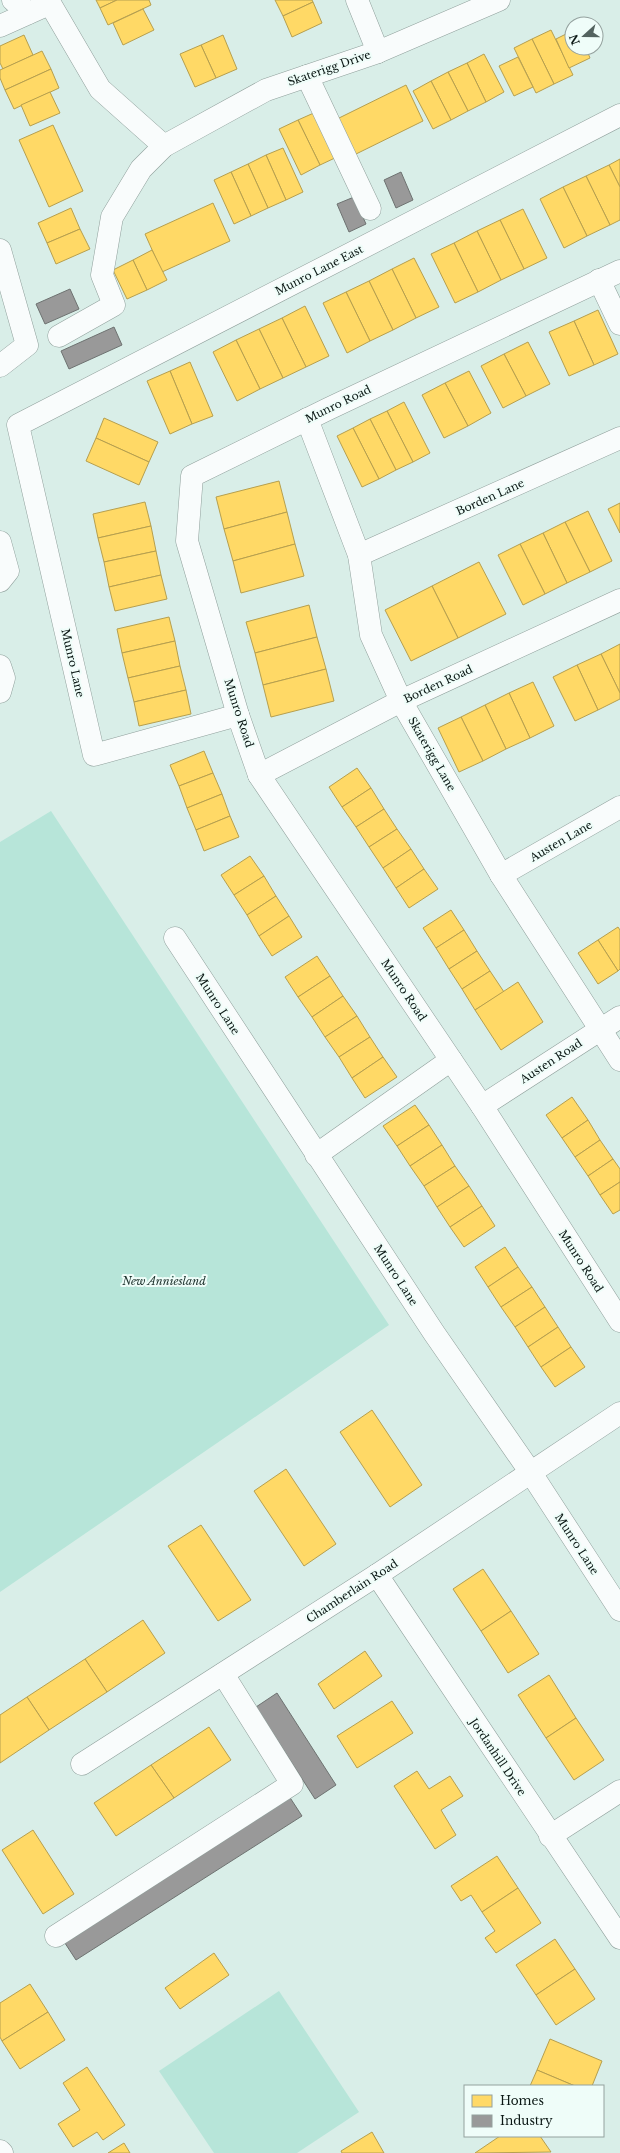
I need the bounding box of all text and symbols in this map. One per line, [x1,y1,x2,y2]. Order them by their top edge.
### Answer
north arrow [564,16,604,56]
text: N [566,32,583,47]
street label: Skaterigg Drive [286,47,372,89]
street label: Munro Lane East [273,241,366,298]
street label: Munro Road [303,382,374,426]
street label: Borden Lane [454,476,526,518]
street label: Munro Lane [58,627,88,699]
street label: Borden Road [401,662,475,706]
street label: Munro Road [221,677,257,750]
street label: Skaterigg Lane [405,714,459,794]
street label: Austen Lane [526,817,595,865]
street label: Munro Road [378,956,430,1024]
street label: Munro Lane [193,971,243,1037]
street label: Austen Road [516,1035,585,1087]
street label: Munro Road [556,1227,607,1295]
street label: Munro Lane [371,1242,421,1308]
park label: New Anniesland [121,1274,206,1288]
street label: Munro Lane [552,1511,602,1577]
street label: Chamberlain Road [304,1556,401,1626]
street label: Jordanhill Drive [466,1714,529,1798]
legend [464,2085,604,2137]
text: Homes [500,2093,544,2108]
text: Industry [500,2113,553,2128]

